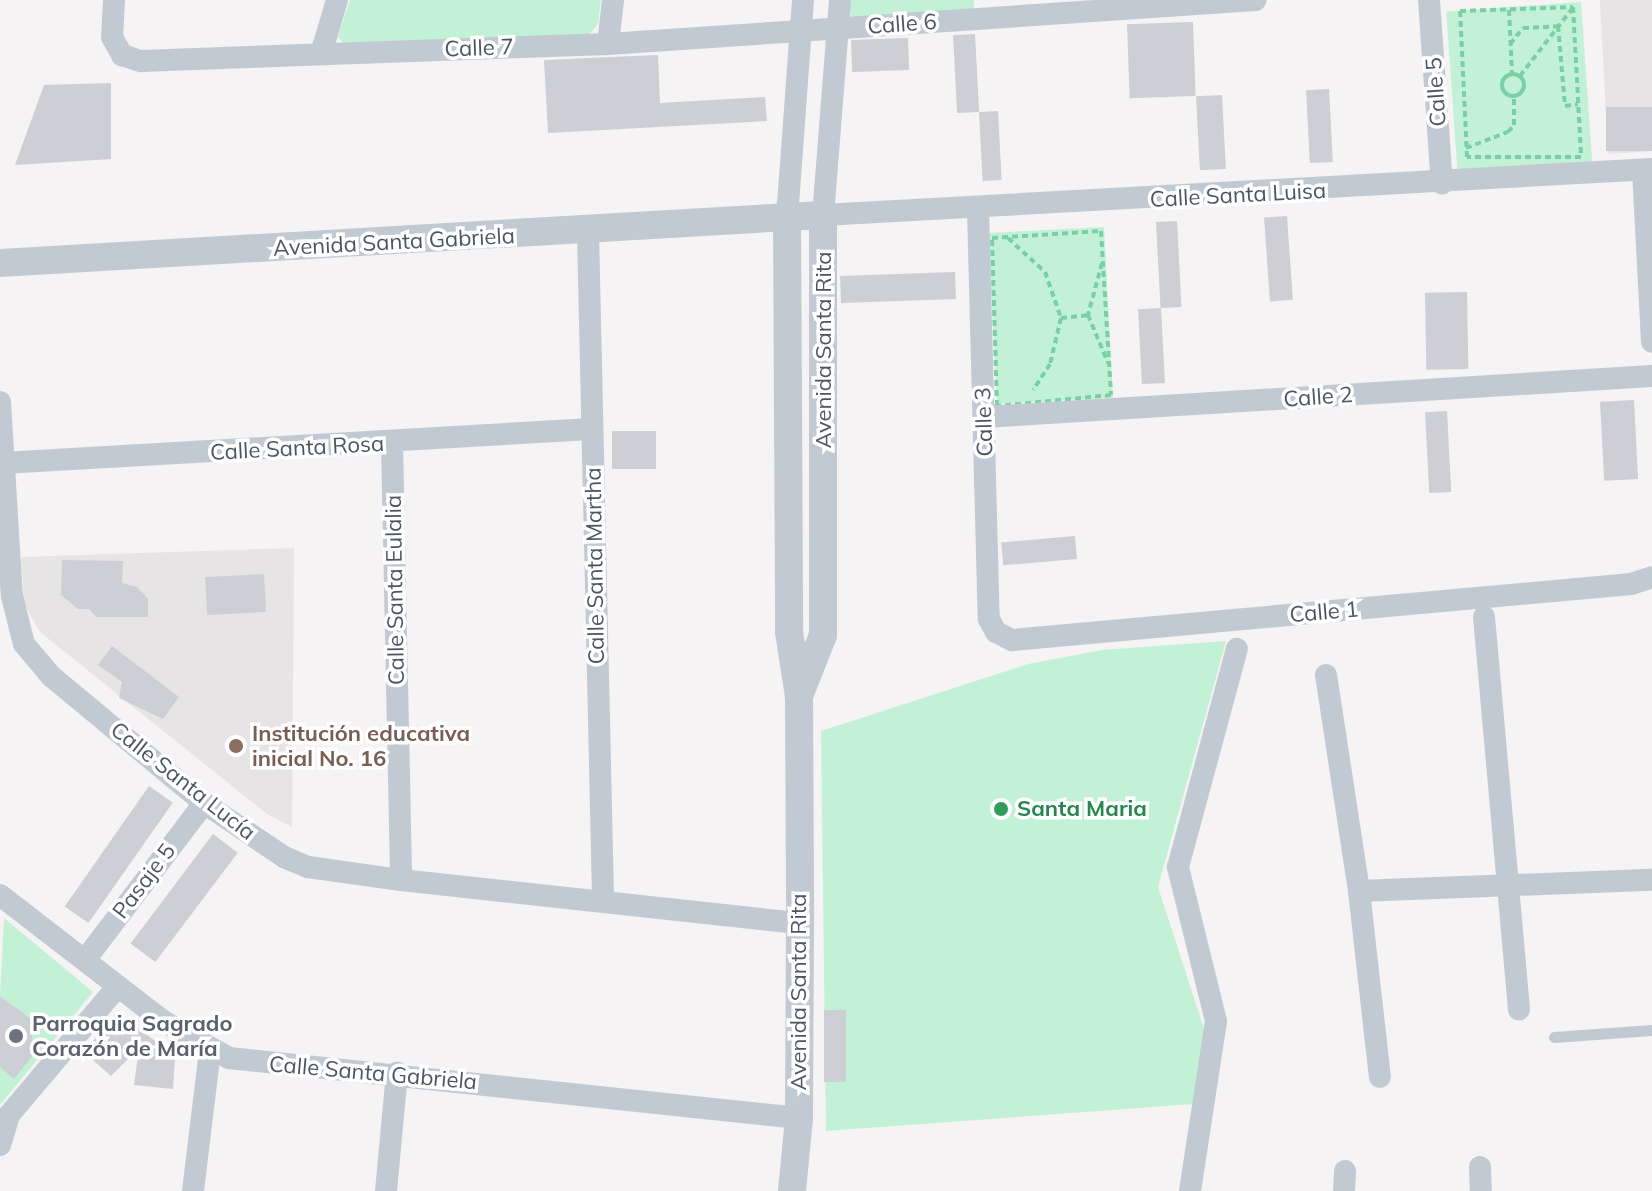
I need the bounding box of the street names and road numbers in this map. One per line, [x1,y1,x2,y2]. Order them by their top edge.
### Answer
street label: Calle 6 [867,8,937,40]
street label: Calle 7 [444,34,514,62]
street label: Calle 5 [1420,57,1452,127]
street label: Calle Santa Luisa [1149,177,1327,213]
street label: Avenida Santa Gabriela [273,222,515,262]
street label: Avenida Santa Rita [811,251,837,449]
street label: Calle 2 [1283,381,1353,413]
street label: Calle 3 [970,387,998,457]
street label: Calle Santa Rosa [209,430,385,466]
street label: Calle Santa Martha [580,467,610,665]
street label: Calle Santa Eulalia [380,495,410,685]
street label: Calle 1 [1288,596,1360,628]
street label: Calle Santa Lucía [105,716,261,846]
street label: Pasaje 5 [107,838,181,924]
street label: Avenida Santa Rita [786,893,812,1091]
street label: Calle Santa Gabriela [268,1051,478,1095]

